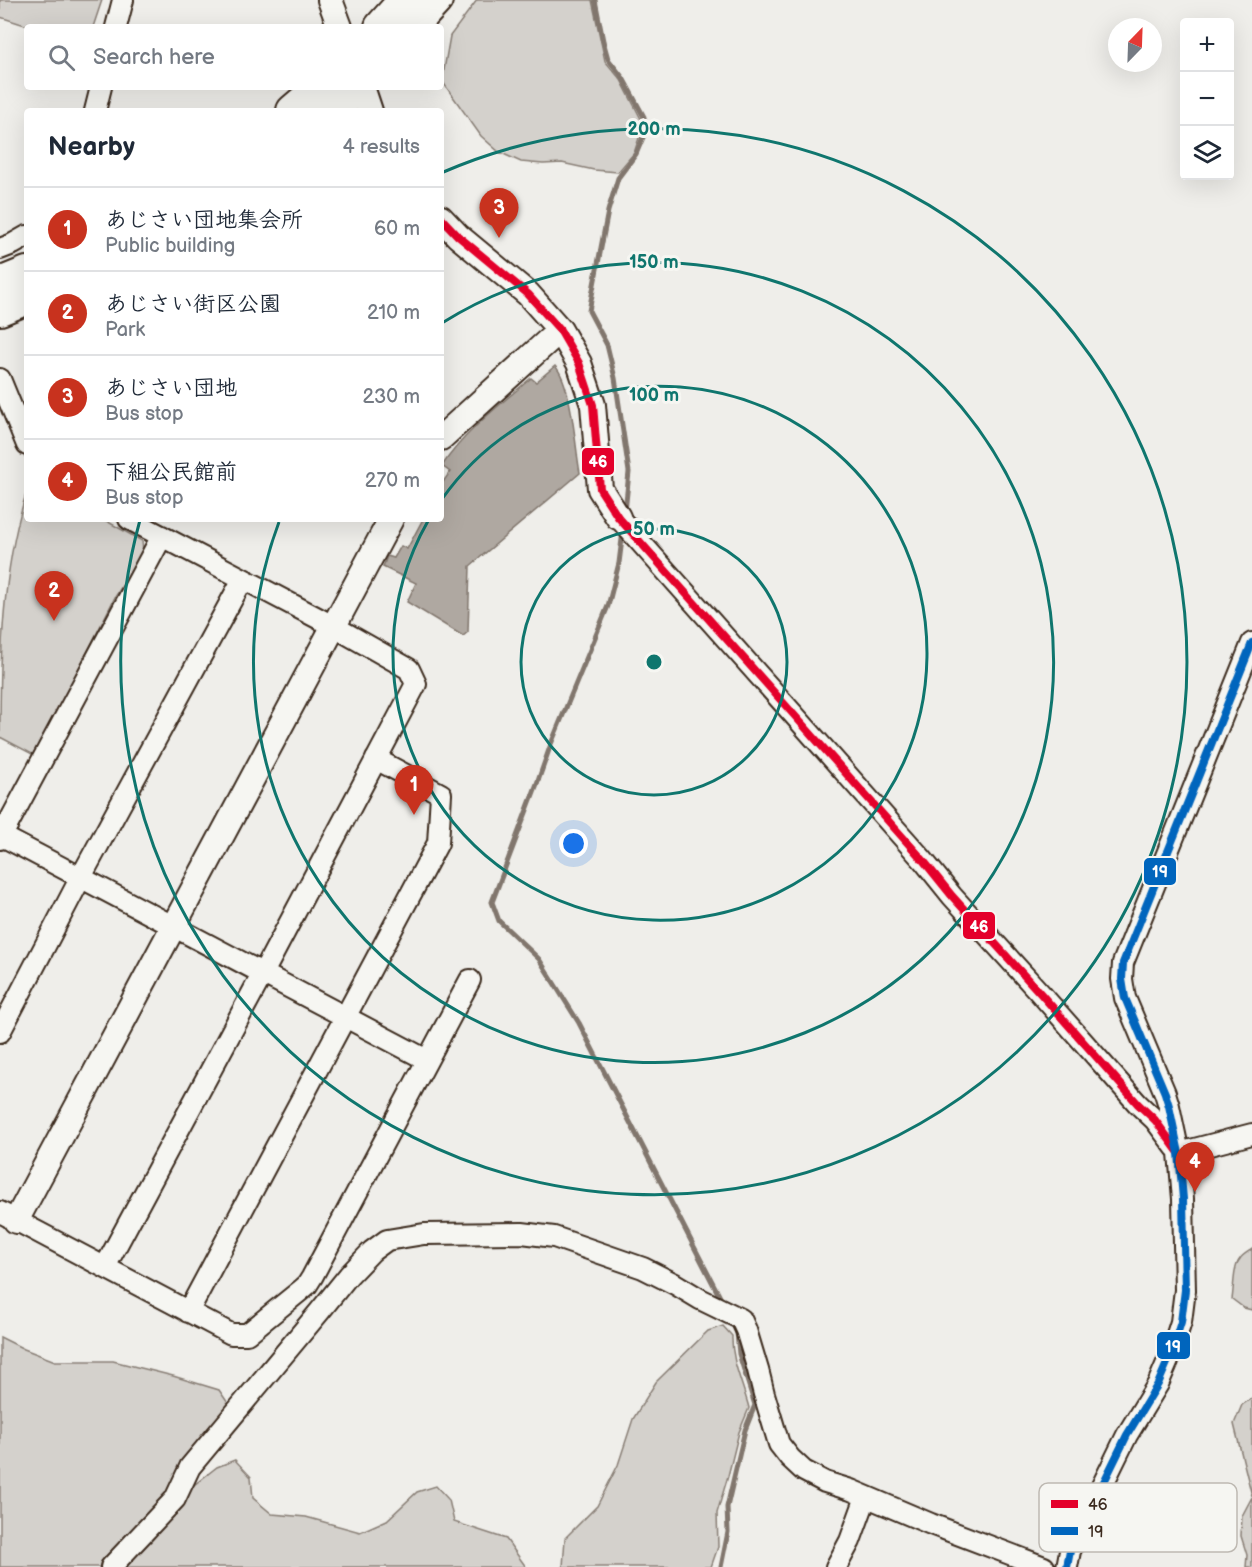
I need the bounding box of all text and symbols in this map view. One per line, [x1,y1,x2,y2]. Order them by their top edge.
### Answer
north arrow [1108,18,1162,72]
map controls [1180,18,1234,180]
button: + [1180,18,1234,72]
search box [24,24,444,90]
icon: search [45,41,78,74]
text: Search here [93,44,215,71]
button: − [1180,72,1234,126]
text: 200 m [627,119,681,140]
button: layers [1180,126,1234,180]
text: Nearby [48,132,135,163]
text: 4 results [342,135,420,159]
pin: 3 [480,188,518,238]
text: あじさい団地集会所 [105,207,303,234]
text: 1 [63,217,72,241]
text: 60 m [374,217,420,241]
text: Public building [105,234,235,258]
text: 150 m [629,252,679,273]
text: あじさい街区公園 [105,291,281,318]
text: 2 [62,301,73,325]
text: 210 m [367,301,420,325]
text: Park [105,318,145,342]
text: あじさい団地 [105,375,237,402]
text: 3 [62,385,73,409]
text: 230 m [363,385,420,409]
text: 100 m [629,385,679,406]
text: Bus stop [105,402,184,426]
line badge: 46 [581,447,615,476]
text: 46 [588,453,608,472]
text: 下組公民館前 [105,459,237,486]
text: 4 [62,469,73,493]
text: 270 m [365,469,420,493]
text: Bus stop [105,486,184,510]
text: 50 m [633,519,675,540]
pin: 2 [34,572,74,621]
centre of rings [644,652,664,672]
pin: 1 [394,766,434,815]
your location [559,829,588,858]
line badge: 19 [1143,857,1177,886]
text: 19 [1152,863,1168,882]
line badge: 46 [962,911,996,940]
text: 46 [969,918,989,937]
pin: 4 [1176,1142,1214,1192]
line badge: 19 [1156,1331,1191,1360]
text: 19 [1165,1338,1181,1357]
legend [1039,1483,1237,1552]
text: 46 [1088,1496,1108,1515]
text: 19 [1088,1523,1103,1542]

